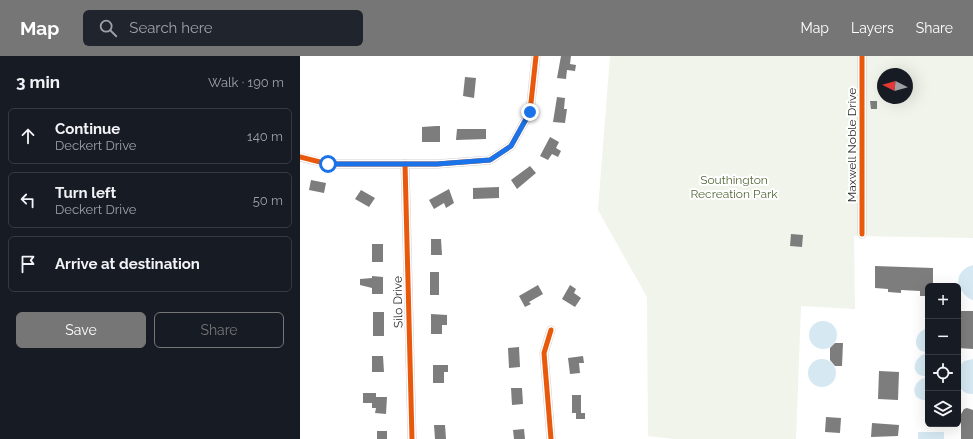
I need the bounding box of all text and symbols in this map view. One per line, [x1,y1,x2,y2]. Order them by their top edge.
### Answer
search box [83,10,363,46]
text: Map [20,17,59,39]
icon: search [97,17,119,39]
text: Search here [129,19,213,37]
text: Map [801,20,829,36]
text: Layers [851,20,894,36]
text: Share [916,20,953,36]
north arrow [877,68,913,104]
text: 3 min [16,72,60,92]
text: Walk · 190 m [208,75,284,90]
street label: Maxwell Noble Drive [845,88,859,202]
route end [521,103,539,121]
text: Continue [55,120,120,138]
icon: ahead [17,125,39,147]
text: 140 m [247,129,283,144]
text: Deckert Drive [55,138,136,153]
route start [319,155,337,173]
park label: Southington Recreation Park [690,173,778,201]
text: Turn left [55,184,116,202]
icon: left [17,189,39,211]
text: 50 m [253,193,283,208]
text: Deckert Drive [55,202,136,217]
icon: arrive [17,253,39,275]
text: Arrive at destination [55,255,200,273]
street label: Silo Drive [391,276,405,328]
map controls [925,283,961,427]
button: + [925,283,961,319]
button: Save [16,312,146,348]
button: Share [154,312,284,348]
button: − [925,319,961,355]
button: locate [925,355,961,391]
button: layers [925,391,961,427]

